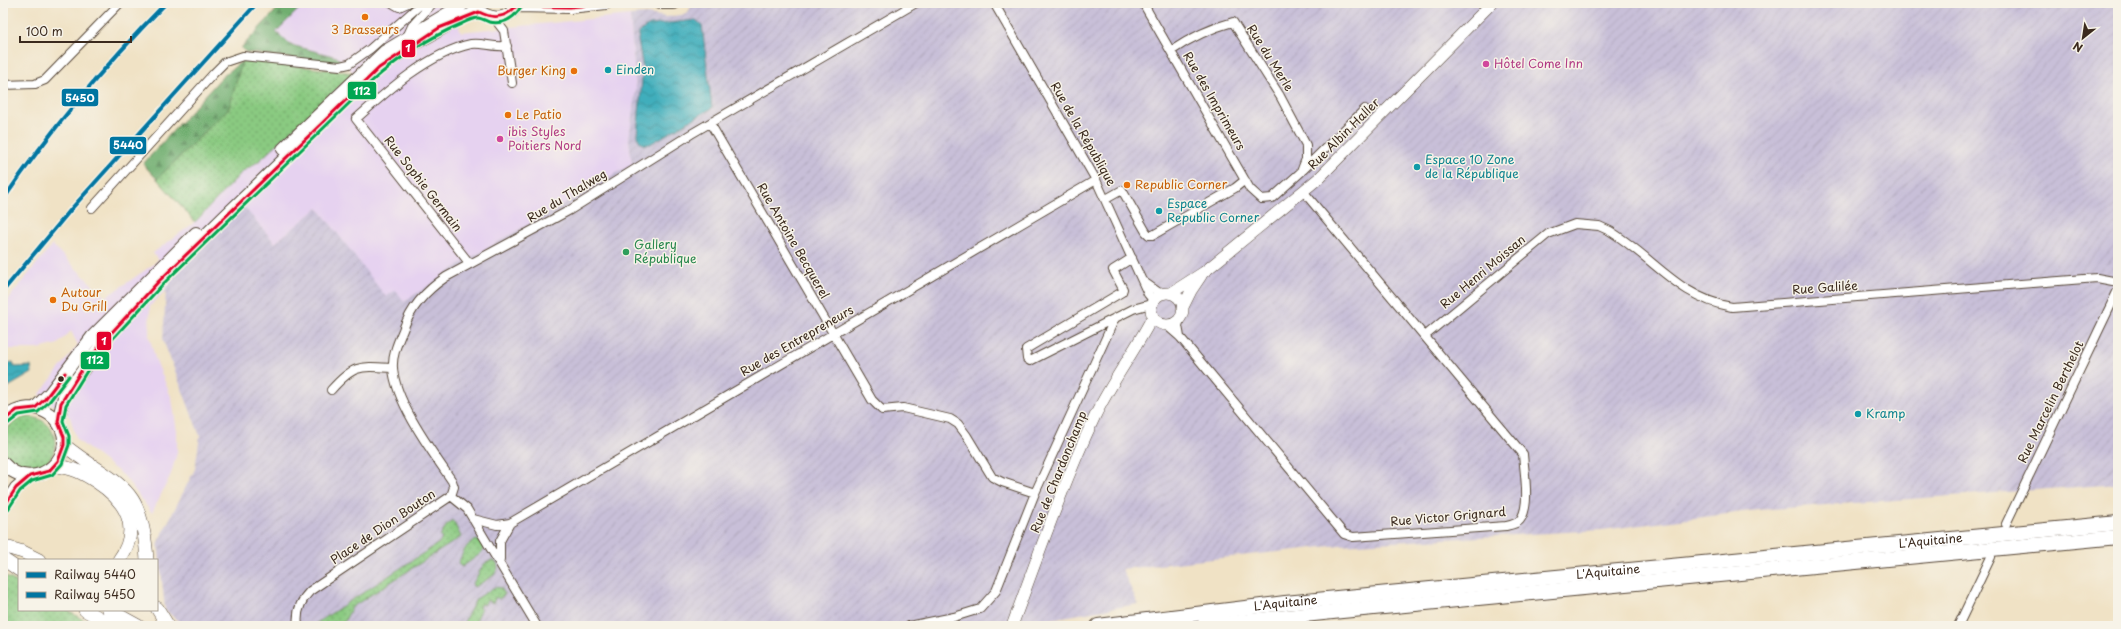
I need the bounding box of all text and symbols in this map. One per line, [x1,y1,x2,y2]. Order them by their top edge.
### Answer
marker: 3 Brasseurs [360,12,370,22]
scale bar [20,18,131,44]
north arrow [2063,18,2103,58]
place label: 3 Brasseurs [331,20,400,38]
street label: Rue du Merle [1243,21,1299,95]
text: 100 m [26,22,63,40]
text: N [2069,37,2086,57]
line badge: 1 [401,39,416,58]
text: 1 [405,39,411,56]
street label: Rue des Imprimeurs [1179,48,1251,154]
place label: Hôtel Come Inn [1494,54,1583,72]
marker: Hôtel Come Inn [1481,59,1491,69]
place label: Einden [616,60,654,78]
place label: Burger King [497,61,566,79]
marker: Einden [603,65,613,75]
marker: Burger King [569,66,579,76]
street label: Rue de la République [1047,78,1121,189]
line badge: 112 [347,81,377,100]
text: 112 [353,82,371,99]
line badge: 5450 [61,88,99,107]
text: 5450 [65,89,95,106]
street label: Rue Albin Haller [1303,93,1383,173]
place label: Le Patio [516,105,562,123]
marker: Le Patio [503,110,513,120]
place label: ibis Styles Poitiers Nord [508,122,582,154]
street label: Rue Sophie Germain [381,132,467,235]
marker: ibis Styles Poitiers Nord [495,134,505,144]
line badge: 5440 [109,136,147,155]
text: 5440 [113,136,143,153]
place label: Espace 10 Zone de la République [1425,150,1519,182]
marker: Espace 10 Zone de la République [1412,162,1422,172]
street label: Rue du Thalweg [523,164,610,226]
place label: Republic Corner [1135,175,1228,193]
street label: Rue Antoine Becquerel [753,179,834,302]
marker: Republic Corner [1122,180,1132,190]
place label: Espace Republic Corner [1167,194,1260,226]
marker: Espace Republic Corner [1154,206,1164,216]
street label: Rue Henri Moissan [1436,230,1529,312]
place label: Gallery République [634,235,697,267]
marker: Gallery République [621,247,631,257]
street label: Rue Galilée [1792,276,1859,298]
place label: Autour Du Grill [61,283,107,315]
marker: Autour Du Grill [48,295,58,305]
street label: Rue des Entrepreneurs [736,300,857,380]
line badge: 1 [96,331,112,351]
text: 1 [101,332,107,349]
street label: Rue Marcelin Berthelot [2013,337,2088,466]
line badge: 112 [80,351,110,370]
text: 112 [86,351,104,368]
unlabelled marker [56,374,66,384]
place label: Kramp [1866,404,1906,422]
street label: Rue de Chardonchamp [1025,408,1091,535]
marker: Kramp [1853,409,1863,419]
street label: Place de Dion Bouton [327,484,438,568]
street label: Rue Victor Grignard [1390,502,1507,530]
street label: L'Aquitaine [1898,528,1964,552]
legend [18,559,158,611]
street label: L'Aquitaine [1575,559,1641,583]
text: Railway 5440 [54,565,136,583]
text: Railway 5450 [54,585,135,603]
street label: L'Aquitaine [1253,590,1318,615]

